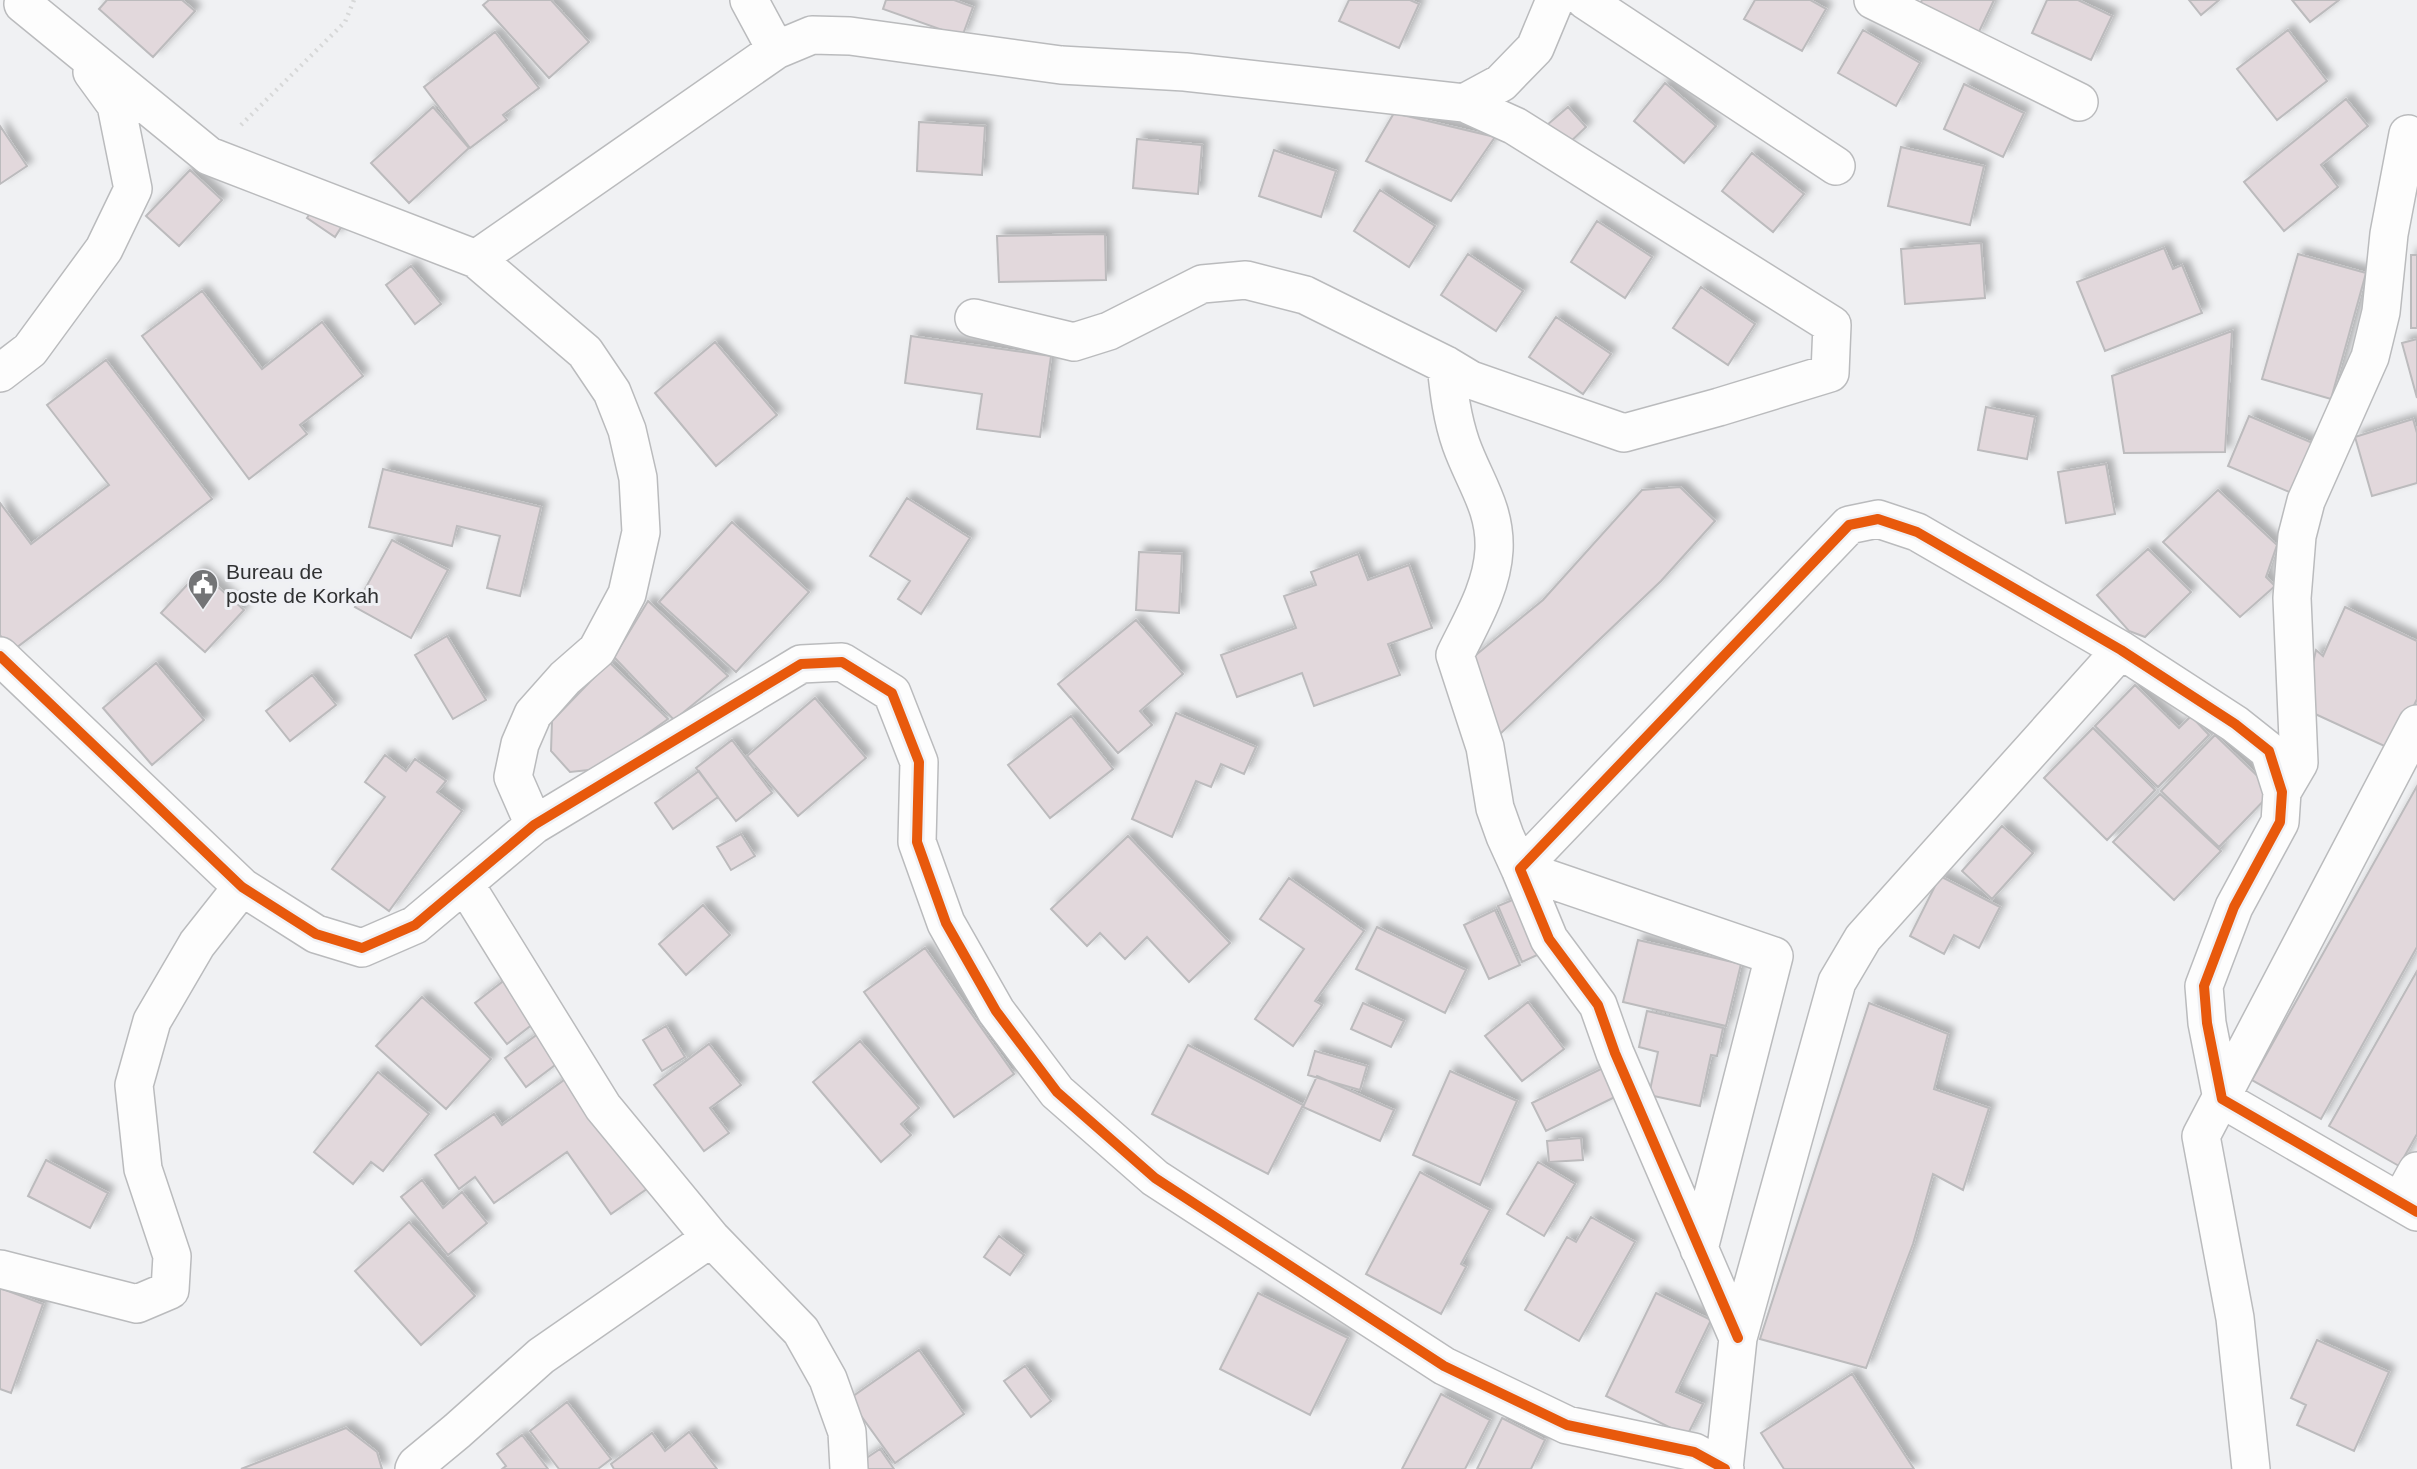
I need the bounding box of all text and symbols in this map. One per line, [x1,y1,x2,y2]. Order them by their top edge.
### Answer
place label: Bureau de poste de Korkah [226,560,379,607]
public building icon: Bureau de poste de Korkah [186,567,220,611]

